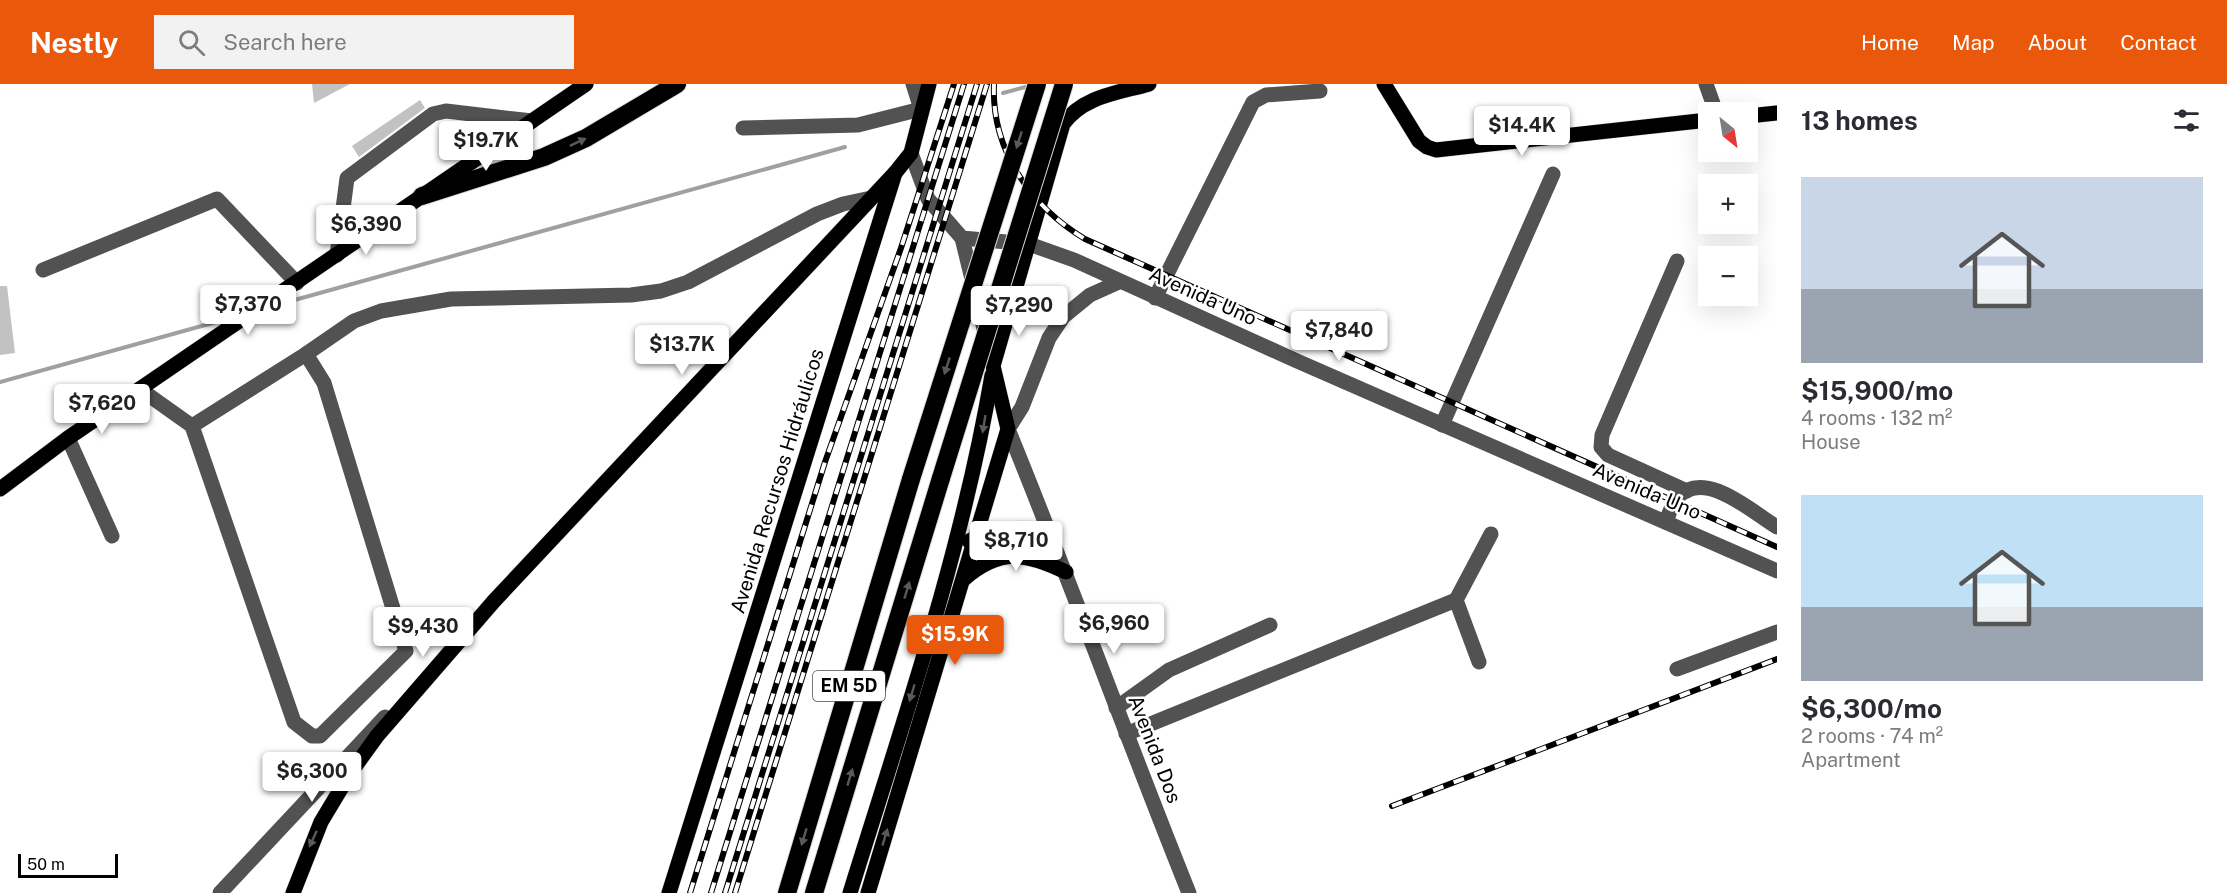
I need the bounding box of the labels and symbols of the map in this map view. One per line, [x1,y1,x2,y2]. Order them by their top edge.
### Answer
north arrow [1698,102,1758,162]
pin: $14.4K [1473,106,1571,157]
pin: $19.7K [437,121,535,172]
one-way arrow [1014,131,1023,149]
one-way arrow [569,137,586,146]
pin: $6,390 [317,205,415,256]
street label: Avenida Uno [1145,262,1261,330]
pin: $7,370 [199,285,297,336]
pin: $7,290 [970,286,1068,337]
pin: $7,840 [1290,311,1388,362]
pin: $13.7K [633,325,731,376]
street label: Avenida Recursos Hidráulicos [725,346,829,616]
one-way arrow [942,357,951,375]
pin: $7,620 [53,384,151,435]
one-way arrow [979,415,988,434]
street label: Avenida Uno [1589,457,1705,525]
pin: $8,710 [967,521,1065,572]
one-way arrow [903,581,912,599]
pin: $6,960 [1065,604,1163,655]
pin: $9,430 [374,607,472,658]
pin: $15.9K [906,615,1004,666]
road number: EM 5D [813,671,885,701]
one-way arrow [907,685,916,703]
street label: Avenida Dos [1123,692,1187,806]
pin: $6,300 [263,752,361,803]
one-way arrow [845,768,855,786]
one-way arrow [799,828,808,846]
one-way arrow [881,828,890,846]
one-way arrow [308,831,317,848]
scale bar [18,851,118,878]

